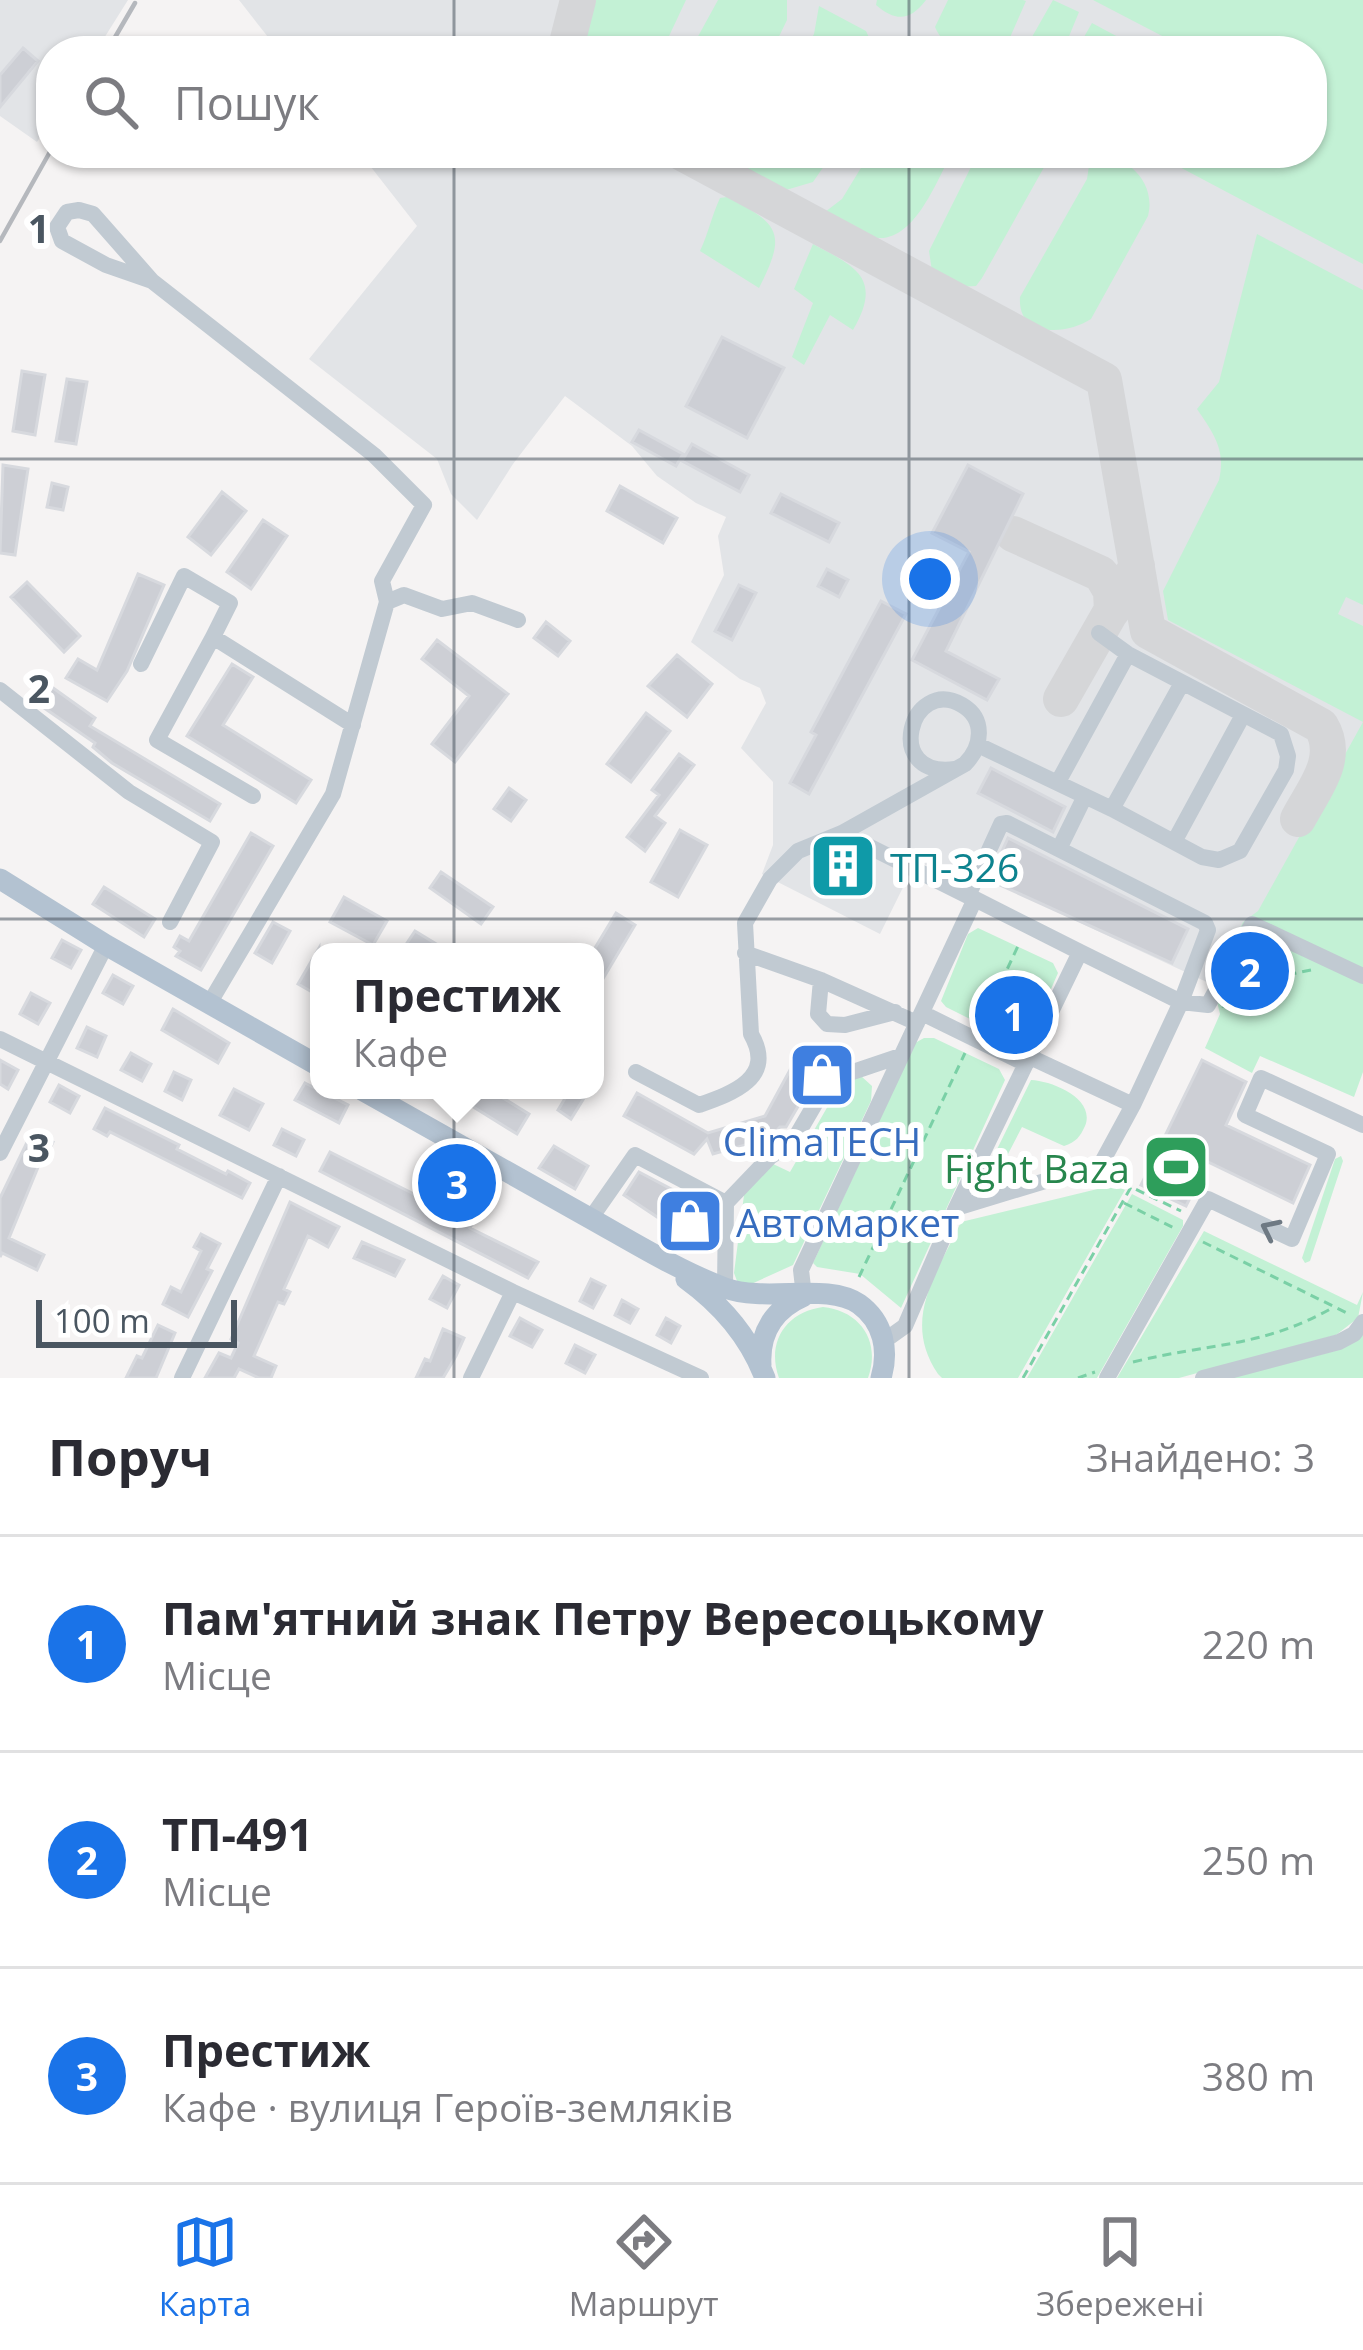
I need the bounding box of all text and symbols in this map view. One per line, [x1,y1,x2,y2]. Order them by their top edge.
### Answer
search box [36,36,1327,168]
icon: search [78,69,144,135]
text: Пошук [174,72,320,133]
text: 1 [28,201,50,254]
your location [900,549,960,609]
text: 2 [28,661,50,714]
building icon: ТП-326 [808,831,878,901]
place label: ТП-326 [890,840,1019,893]
pin: 2 [1211,926,1289,1016]
popup [310,943,604,1099]
text: Престиж [353,964,561,1025]
pin: 1 [975,970,1053,1060]
text: Кафе [353,1025,448,1078]
shop icon: ClimaTECH [787,1040,857,1110]
place label: ClimaTECH [723,1114,921,1167]
text: 3 [28,1120,50,1173]
sports icon: Fight Baza [1141,1132,1211,1202]
pin: 3 [418,1138,496,1228]
place label: Fight Baza [944,1141,1130,1194]
shop icon: Автомаркет [655,1186,725,1256]
place label: Автомаркет [736,1195,959,1248]
one-way arrow [1261,1220,1282,1243]
scale bar [36,1294,237,1347]
text: 100 m [54,1298,150,1343]
text: Поруч [48,1421,212,1491]
text: Знайдено: 3 [1086,1430,1315,1483]
text: Пам'ятний знак Петру Вересоцькому [162,1587,1044,1648]
text: 1 [76,1617,98,1670]
text: 220 m [1202,1617,1315,1670]
text: Місце [162,1648,272,1701]
text: ТП-491 [162,1803,313,1864]
text: 2 [76,1833,98,1886]
text: 250 m [1202,1833,1315,1886]
text: Місце [162,1864,272,1917]
text: Престиж [162,2019,370,2080]
text: 3 [76,2049,98,2102]
text: 380 m [1202,2049,1315,2102]
text: Кафе · вулиця Героїв-земляків [162,2080,733,2133]
tab: Карта [159,2209,251,2326]
tab: Маршрут [569,2209,719,2326]
tab: Збережені [1036,2209,1204,2326]

